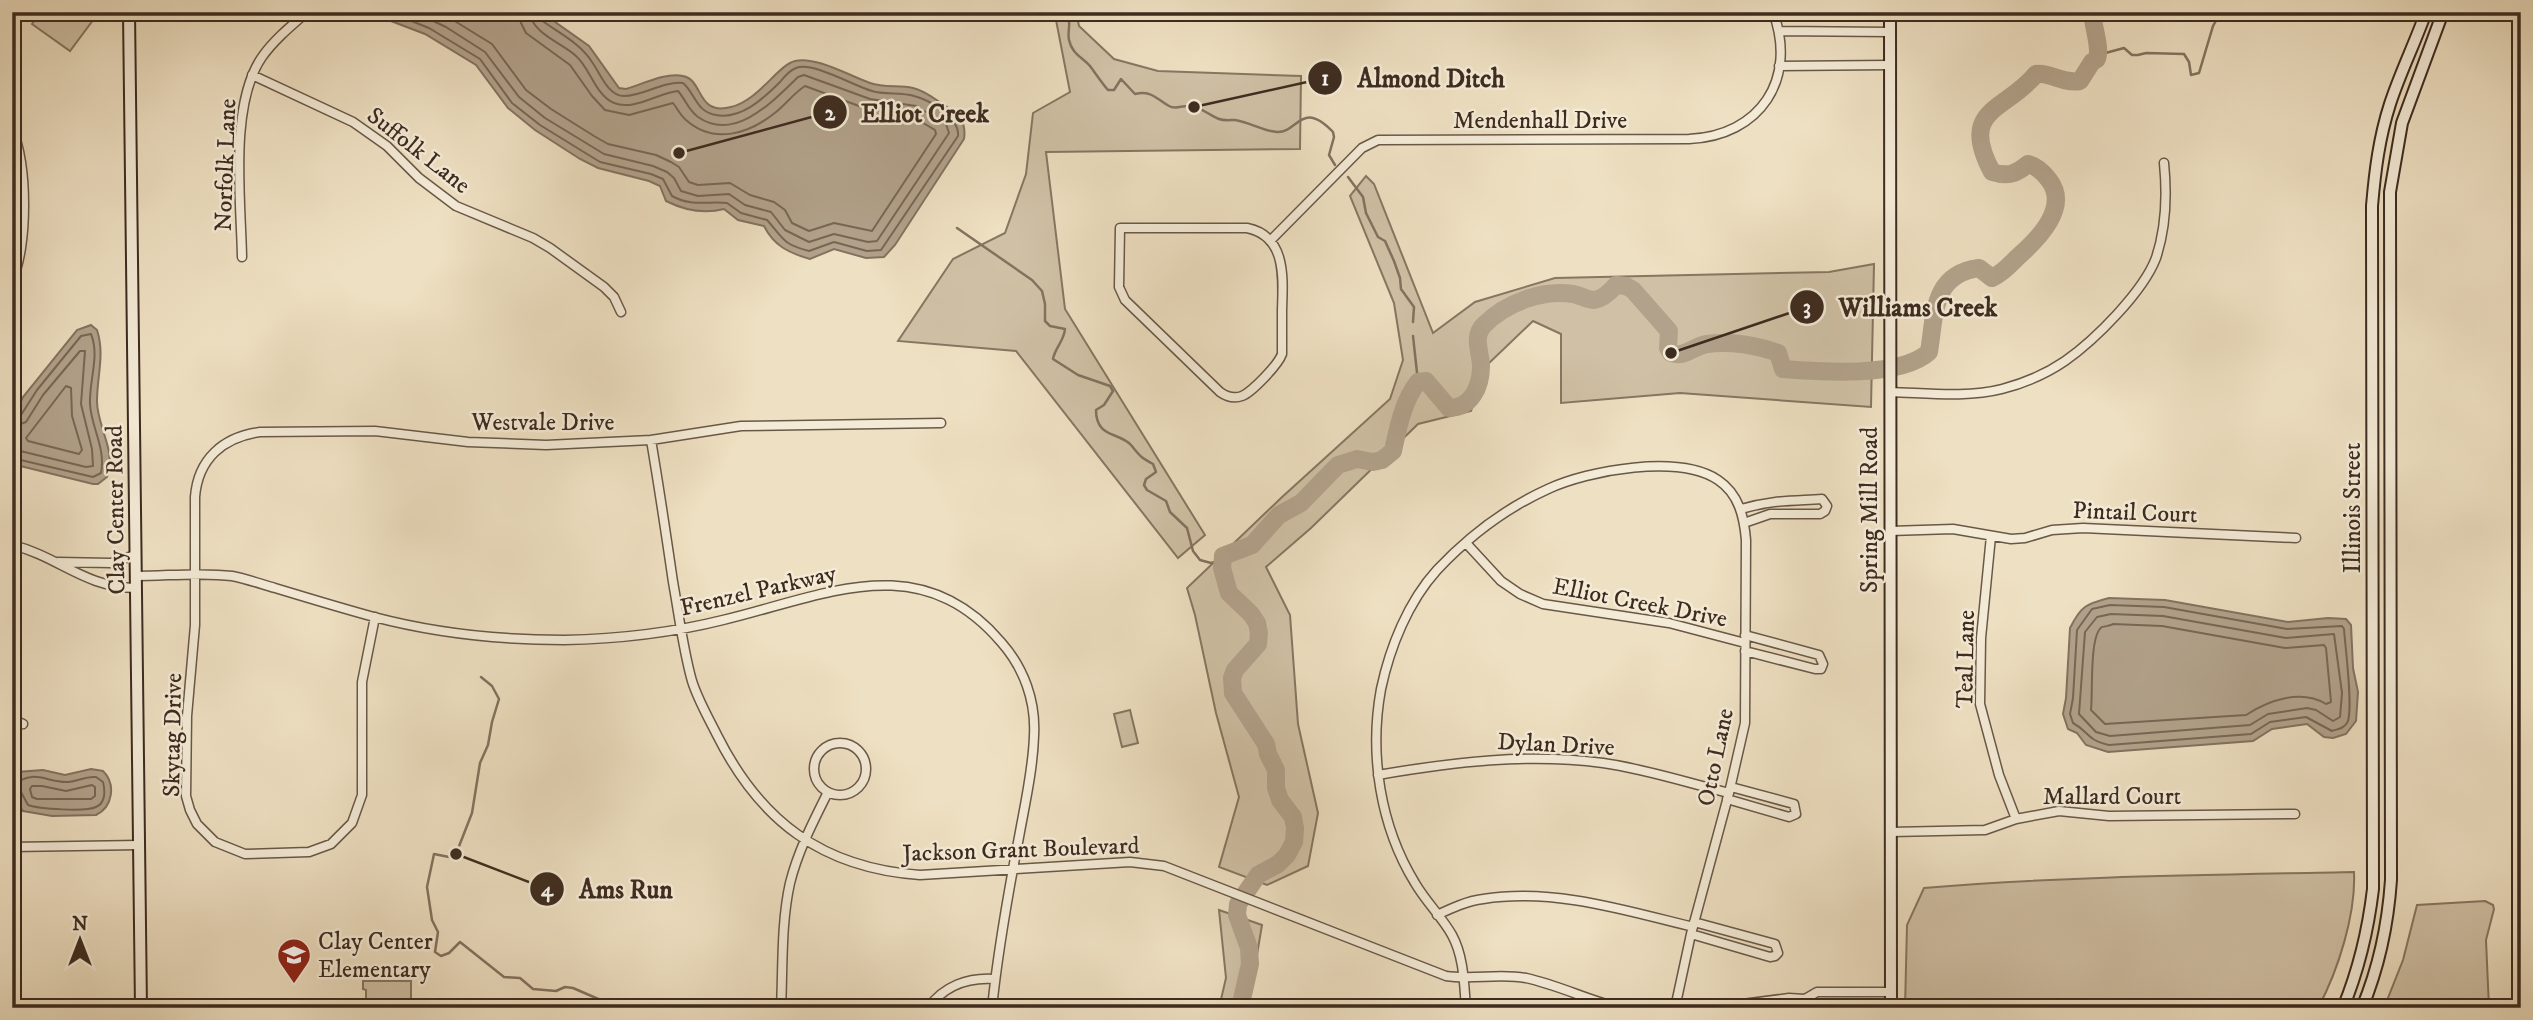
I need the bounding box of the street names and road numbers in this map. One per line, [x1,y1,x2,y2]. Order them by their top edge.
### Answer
street label: Norfolk Lane [209,98,243,232]
street label: Suffolk Lane [361,101,476,201]
street label: Mendenhall Drive [1453,106,1627,136]
street label: Westvale Drive [471,408,615,438]
street label: Clay Center Road [100,425,132,595]
street label: Spring Mill Road [1855,427,1885,593]
street label: Illinois Street [2338,442,2368,573]
street label: Pintail Court [2072,496,2198,530]
street label: Frenzel Parkway [677,558,840,623]
street label: Elliot Creek Drive [1550,571,1730,635]
street label: Teal Lane [1950,610,1982,708]
street label: Skytag Drive [157,673,189,797]
street label: Otto Lane [1691,706,1741,809]
street label: Dylan Drive [1497,727,1615,763]
street label: Mallard Court [2043,782,2182,812]
street label: Jackson Grant Boulevard [900,831,1140,869]

